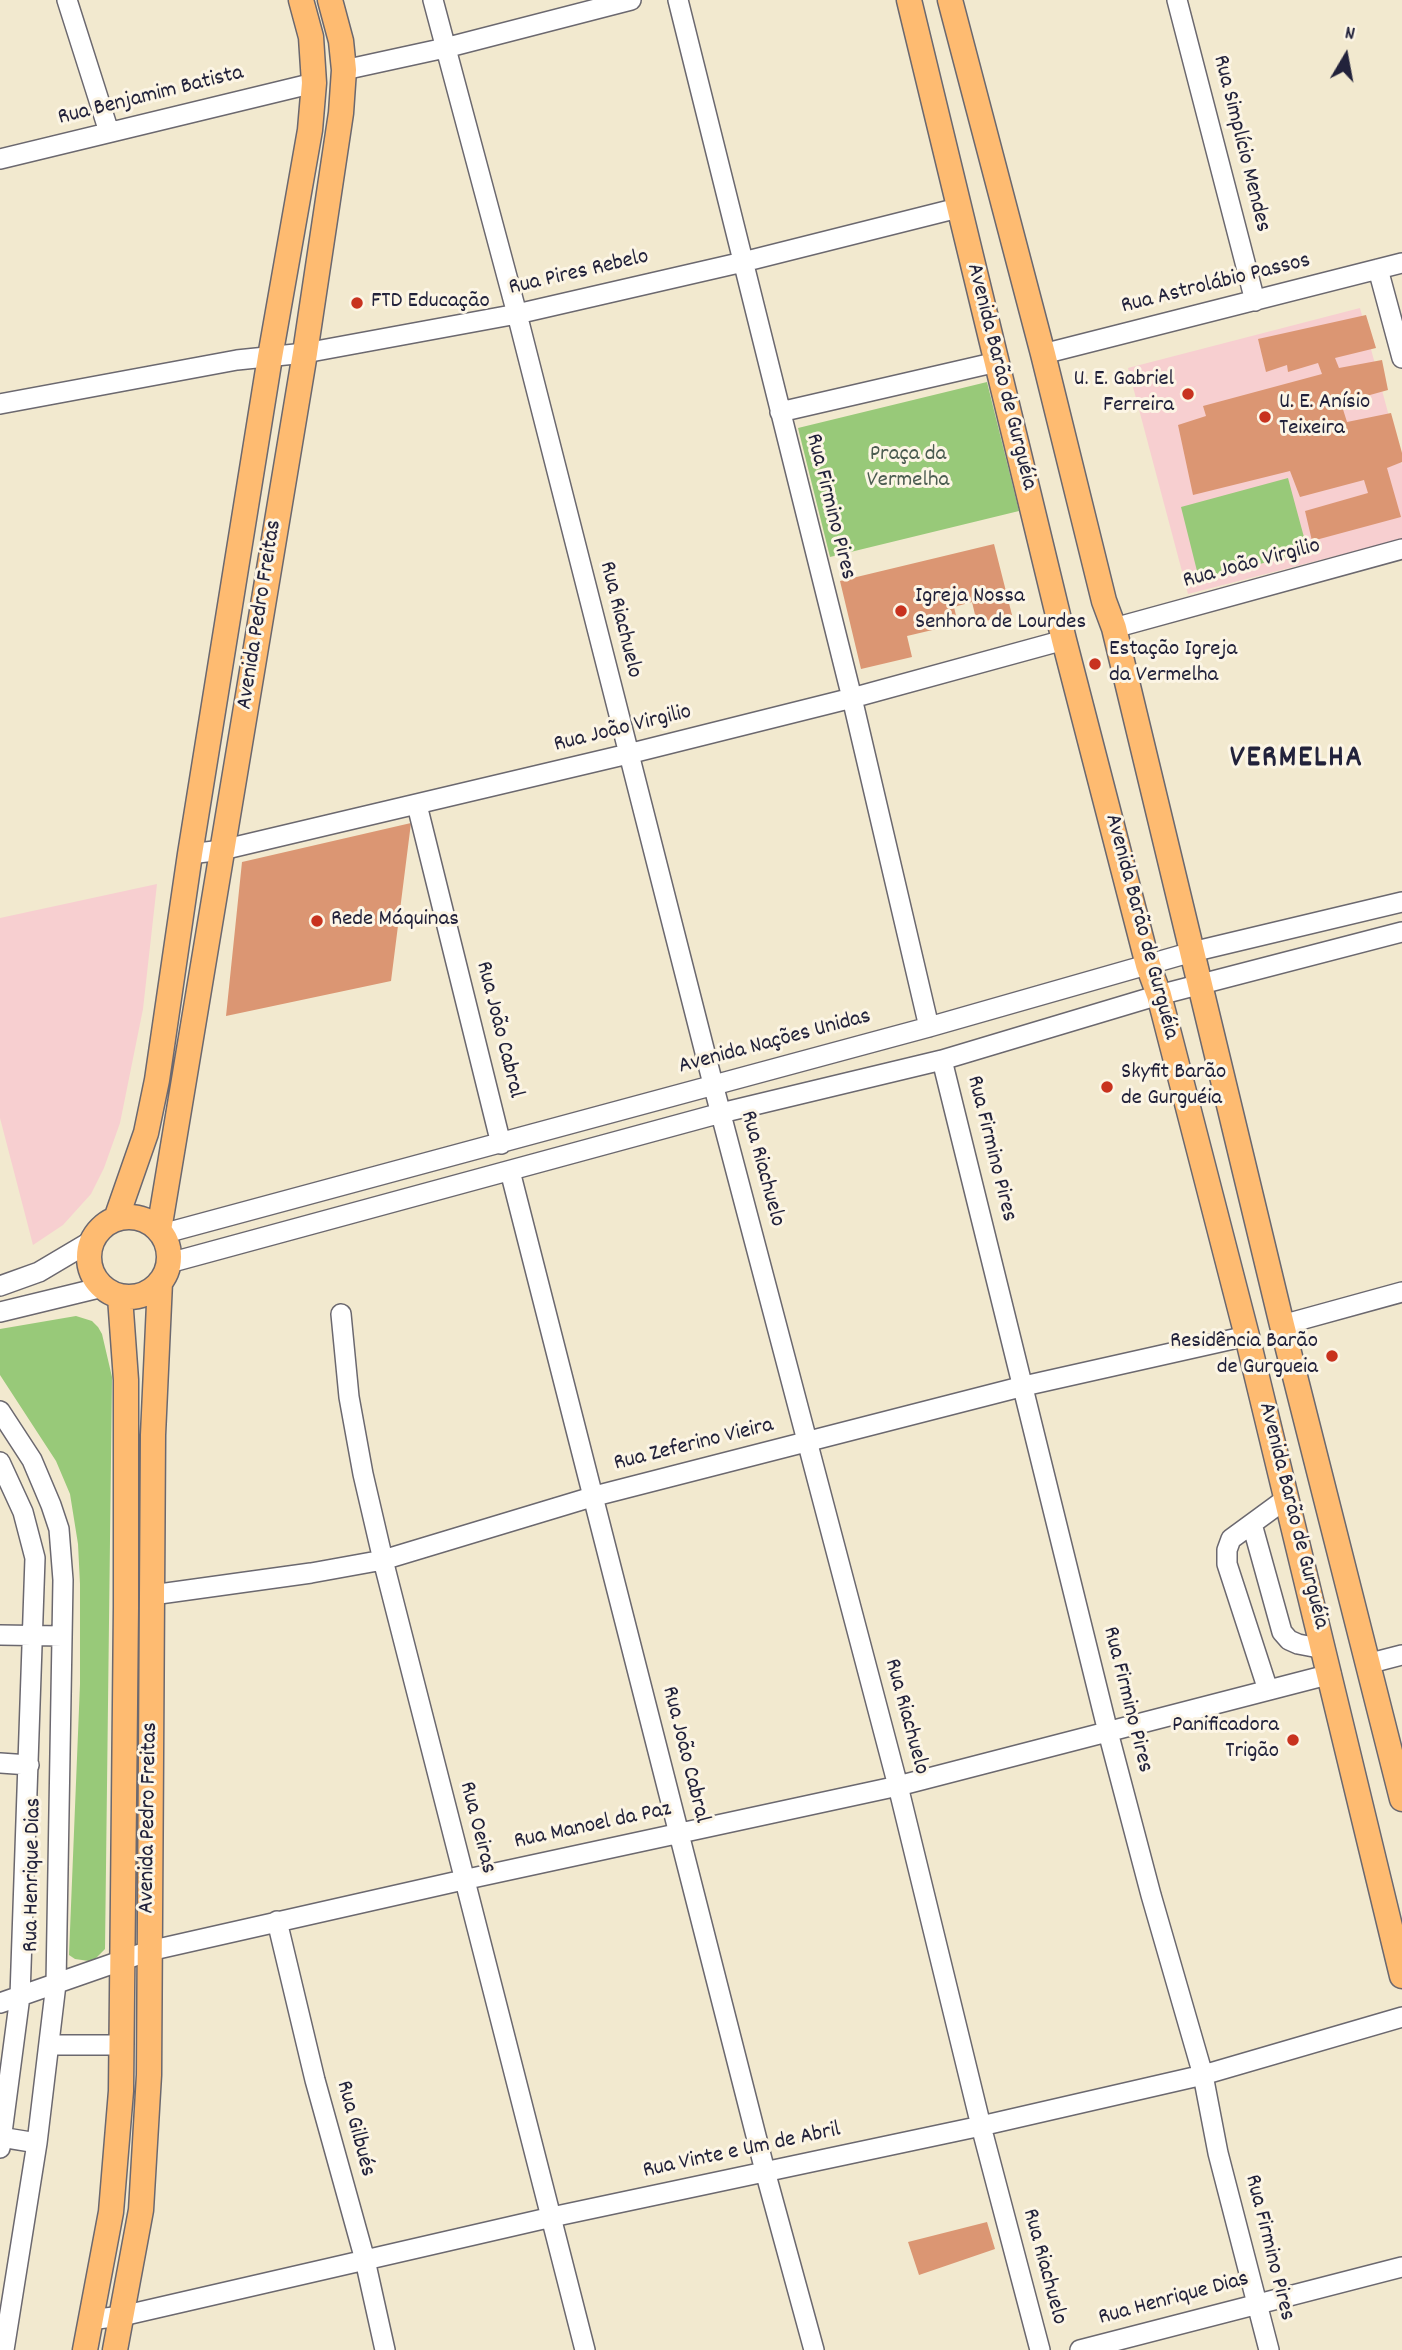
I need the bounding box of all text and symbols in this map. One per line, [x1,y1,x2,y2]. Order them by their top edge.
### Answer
north arrow [1311,21,1381,91]
text: N [1343,21,1357,49]
street label: Rua Simplício Mendes [1205,53,1275,235]
street label: Rua Benjamim Batista [55,61,247,133]
street label: Rua Pires Rebelo [506,245,652,303]
street label: Rua Astrolábio Passos [1119,248,1313,322]
street label: Avenida Barão de Gurguéia [959,261,1041,493]
place label: FTD Educação [371,289,490,317]
marker: FTD Educação [349,295,365,311]
place label: U. E. Gabriel Ferreira [1074,367,1174,421]
marker: U. E. Gabriel Ferreira [1180,386,1196,402]
place label: U. E. Anísio Teixeira [1279,390,1370,444]
marker: U. E. Anísio Teixeira [1257,409,1273,425]
street label: Rua Firmino Pires [798,431,860,583]
park label: Praça da Vermelha [867,442,949,496]
street label: Avenida Pedro Freitas [232,518,290,712]
street label: Rua João Virgilio [1180,533,1324,597]
street label: Rua Riachuelo [591,559,647,681]
place label: Igreja Nossa Senhora de Lourdes [915,584,1086,638]
marker: Igreja Nossa Senhora de Lourdes [893,603,909,619]
place label: Estação Igreja da Vermelha [1109,637,1237,691]
marker: Estação Igreja da Vermelha [1087,656,1103,672]
street label: Rua João Virgilio [551,700,695,760]
district label: VERMELHA [1231,743,1363,779]
street label: Avenida Barão de Gurguéia [1097,811,1183,1043]
place label: Rede Máquinas [331,907,459,935]
marker: Rede Máquinas [309,913,325,929]
street label: Rua João Cabral [468,959,528,1101]
street label: Avenida Nações Unidas [676,1004,874,1082]
place label: Skyfit Barão de Gurguéia [1121,1060,1226,1114]
street label: Rua Firmino Pires [959,1073,1021,1225]
marker: Skyfit Barão de Gurguéia [1099,1079,1115,1095]
street label: Rua Riachuelo [732,1108,790,1230]
place label: Residência Barão de Gurgueia [1170,1329,1318,1383]
marker: Residência Barão de Gurgueia [1324,1348,1340,1364]
street label: Avenida Barão de Gurguéia [1251,1400,1333,1632]
street label: Rua Zeferino Vieira [611,1413,777,1479]
street label: Rua Firmino Pires [1095,1624,1157,1776]
street label: Rua Riachuelo [876,1656,934,1778]
street label: Rua João Cabral [654,1684,714,1826]
place label: Panificadora Trigão [1172,1713,1279,1767]
street label: Avenida Pedro Freitas [135,1722,165,1914]
marker: Panificadora Trigão [1285,1732,1301,1748]
street label: Rua Oeiras [451,1779,501,1877]
street label: Rua Manoel da Paz [512,1797,674,1857]
street label: Rua Henrique Dias [19,1798,49,1952]
street label: Rua Gilbués [328,2078,380,2180]
street label: Rua Vinte e Um de Abril [641,2118,843,2186]
street label: Rua Firmino Pires [1237,2172,1299,2324]
street label: Rua Riachuelo [1014,2206,1072,2328]
street label: Rua Henrique Dias [1096,2267,1252,2333]

